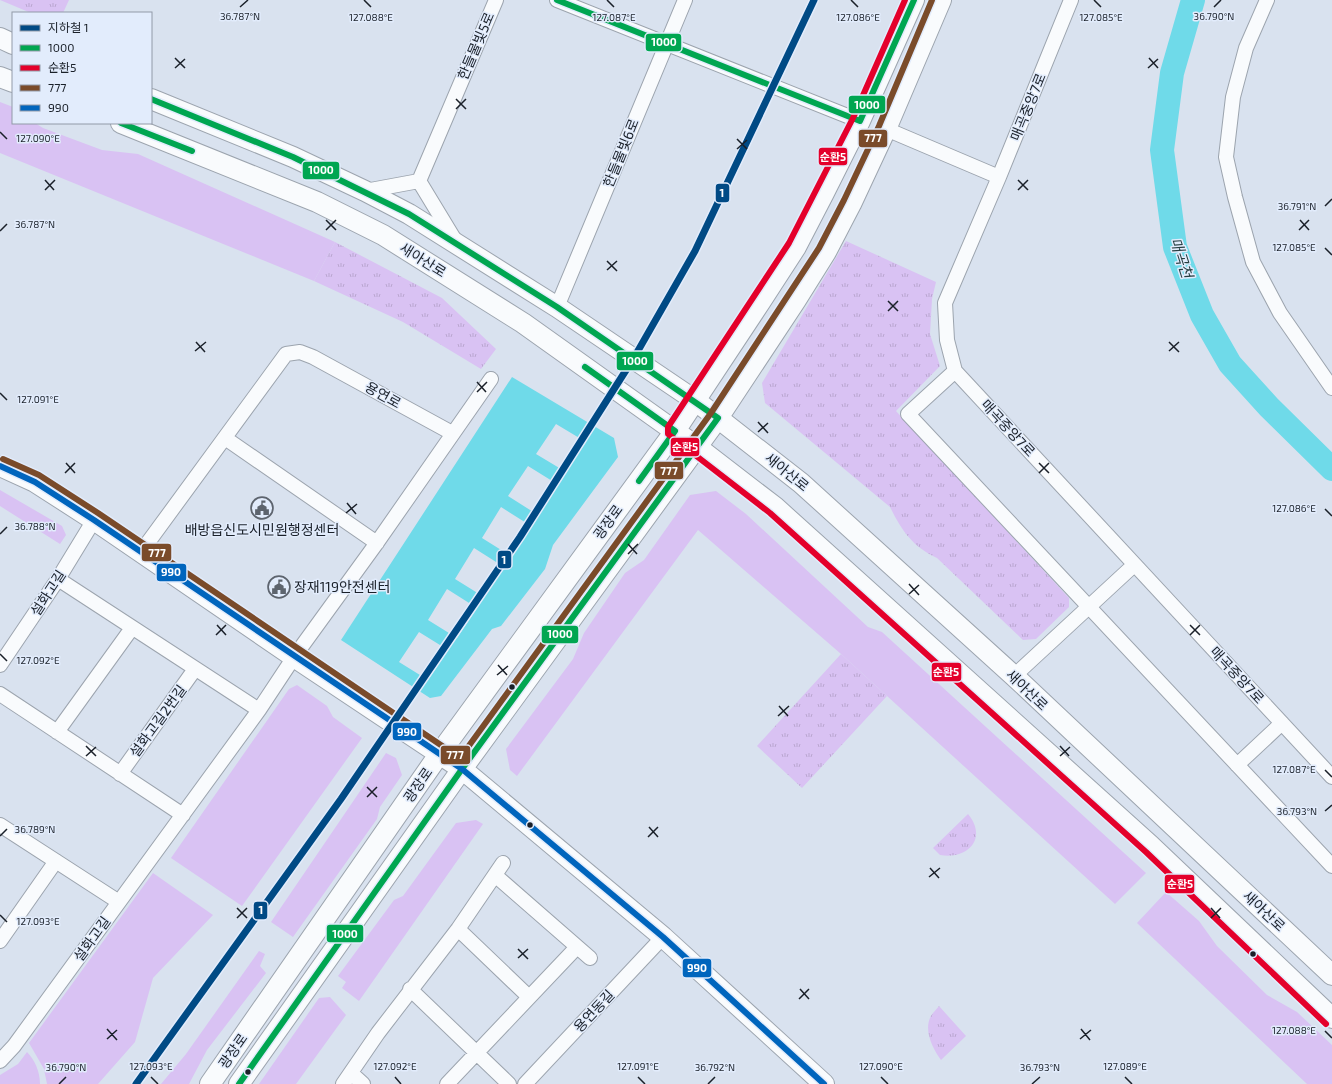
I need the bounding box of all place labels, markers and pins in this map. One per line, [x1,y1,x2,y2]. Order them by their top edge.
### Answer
public building icon: 배방읍신도시민원행정센터 [249,495,275,521]
place label: 배방읍신도시민원행정센터 [185,521,339,538]
public building icon: 장재119안전센터 [266,574,292,600]
place label: 장재119안전센터 [294,578,390,595]
unlabelled marker [507,682,517,692]
unlabelled marker [525,820,535,830]
unlabelled marker [1248,949,1258,959]
unlabelled marker [243,1067,253,1077]

